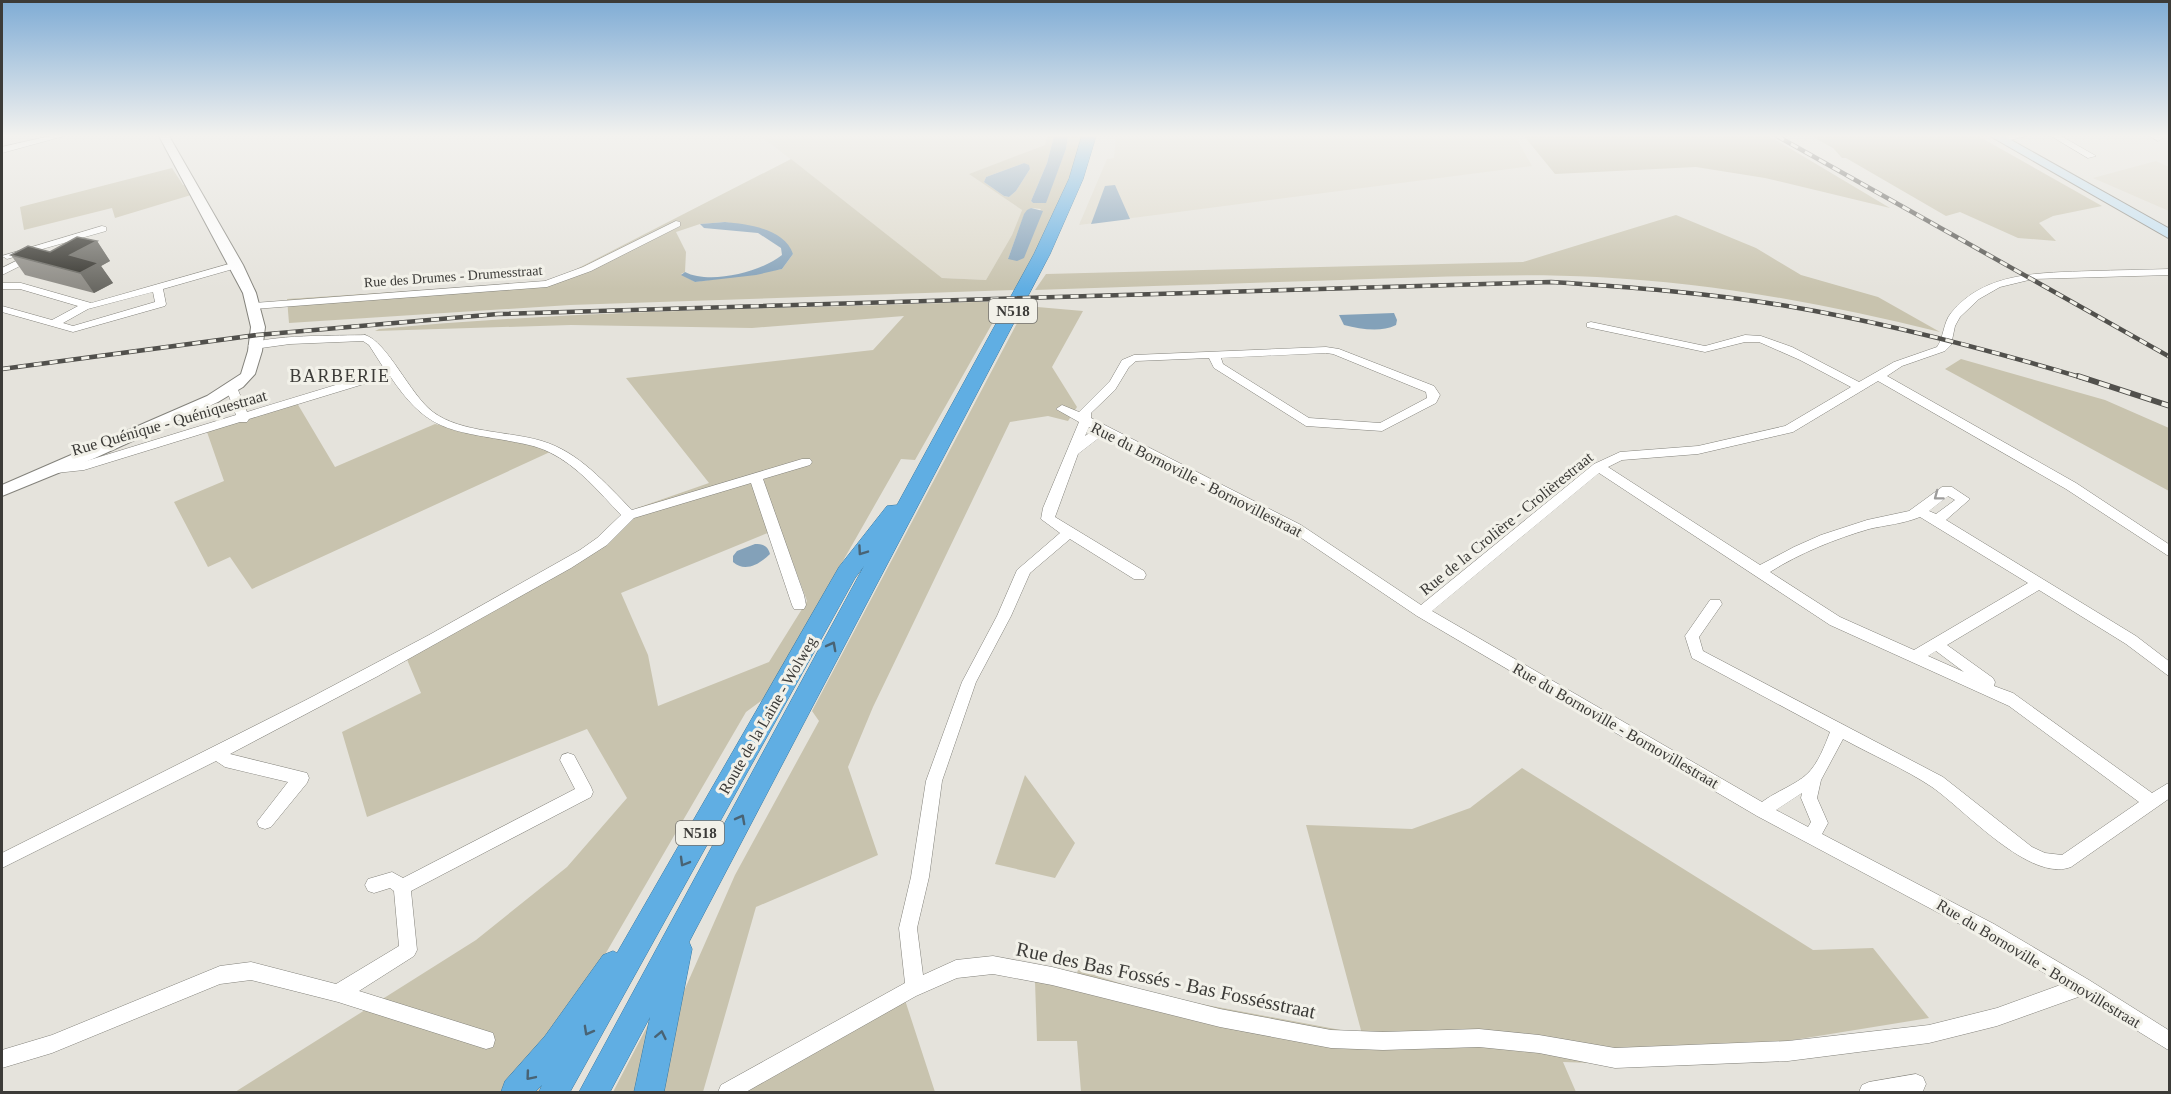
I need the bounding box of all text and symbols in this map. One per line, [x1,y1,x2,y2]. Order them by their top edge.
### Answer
street label: Rue des Drumes - Drumesstraat [363,263,543,290]
road number: N518 [989,299,1037,323]
district label: BARBERIE [289,366,391,386]
street label: Rue Quénique - Quéniquestraat [70,386,269,459]
street label: Rue du Bornoville - Bornovillestraat [1088,419,1306,541]
street label: Rue de la Crolière - Crolièrestraat [1417,448,1597,598]
one-way arrow [1934,489,1945,500]
one-way arrow [858,545,869,556]
street label: Route de la Laine - Wolweg [715,633,820,798]
one-way arrow [825,642,836,653]
street label: Rue du Bornoville - Bornovillestraat [1510,659,1722,792]
one-way arrow [734,814,745,825]
road number: N518 [676,821,724,845]
one-way arrow [679,855,691,866]
street label: Rue du Bornoville - Bornovillestraat [1934,896,2144,1031]
street label: Rue des Bas Fossés - Bas Fossésstraat [1014,937,1318,1023]
one-way arrow [584,1025,595,1036]
one-way arrow [654,1031,667,1041]
one-way arrow [526,1069,537,1080]

